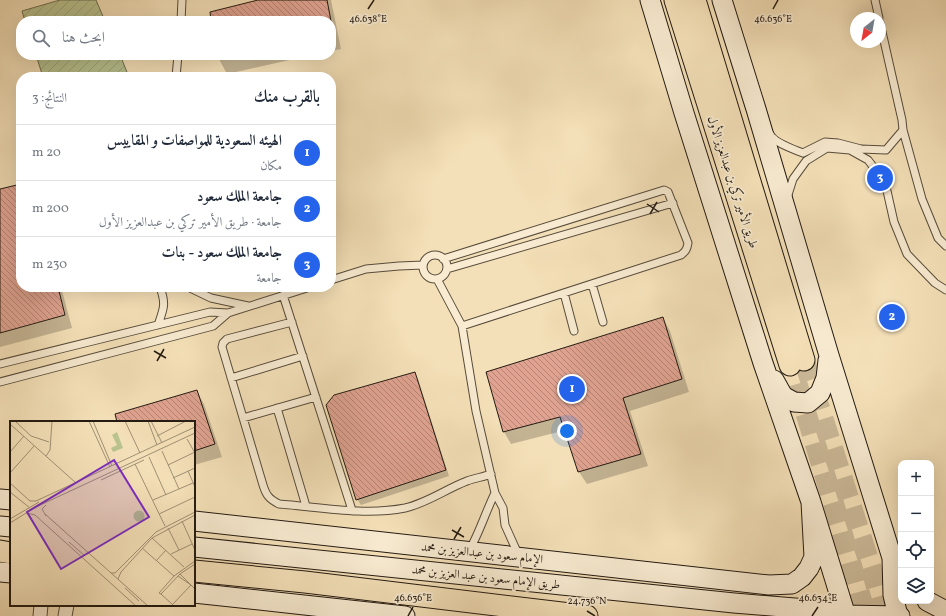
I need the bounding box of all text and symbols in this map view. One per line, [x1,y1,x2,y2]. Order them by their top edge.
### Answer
text: 46.638°E [349,12,387,26]
text: 46.636°E [754,12,792,26]
north arrow [850,12,886,48]
search box [16,16,336,60]
icon: search [30,27,52,49]
text: ابحث هنا [62,28,105,49]
text: بالقرب منك [254,86,320,109]
text: النتائج: 3 [32,90,67,108]
street label: طريق الأمير تركي بن عبدالعزيز الأول [702,113,763,251]
text: الهيئه السعودية للمواصفات و المقاييس [107,131,282,152]
text: 20 m [32,144,61,162]
text: 1 [304,144,310,162]
text: مكان [260,158,282,176]
pin: 3 [867,163,893,193]
text: جامعة الملك سعود [197,187,282,208]
text: 200 m [32,200,69,218]
text: 2 [304,200,310,218]
text: جامعة · طريق الأمير تركي بن عبدالعزيز الأول [99,214,282,232]
text: جامعة الملك سعود - بنات [162,243,282,264]
text: 230 m [32,256,67,274]
text: 3 [304,256,310,274]
text: جامعة [256,270,282,288]
pin: 2 [879,302,905,332]
pin: 1 [559,374,585,404]
inset map [10,421,195,606]
your location [557,421,577,441]
map controls [898,460,934,604]
button: + [898,460,934,496]
button: − [898,496,934,532]
button: locate [898,532,934,568]
street label: الإمام سعود بن عبدالعزيز بن محمد [420,540,544,570]
street label: طريق الإمام سعود بن عبد العزيز بن محمد [411,562,561,596]
button: layers [898,568,934,604]
text: 46.636°E [394,591,432,605]
text: 46.634°E [799,591,837,605]
text: 24.736°N [567,594,607,608]

